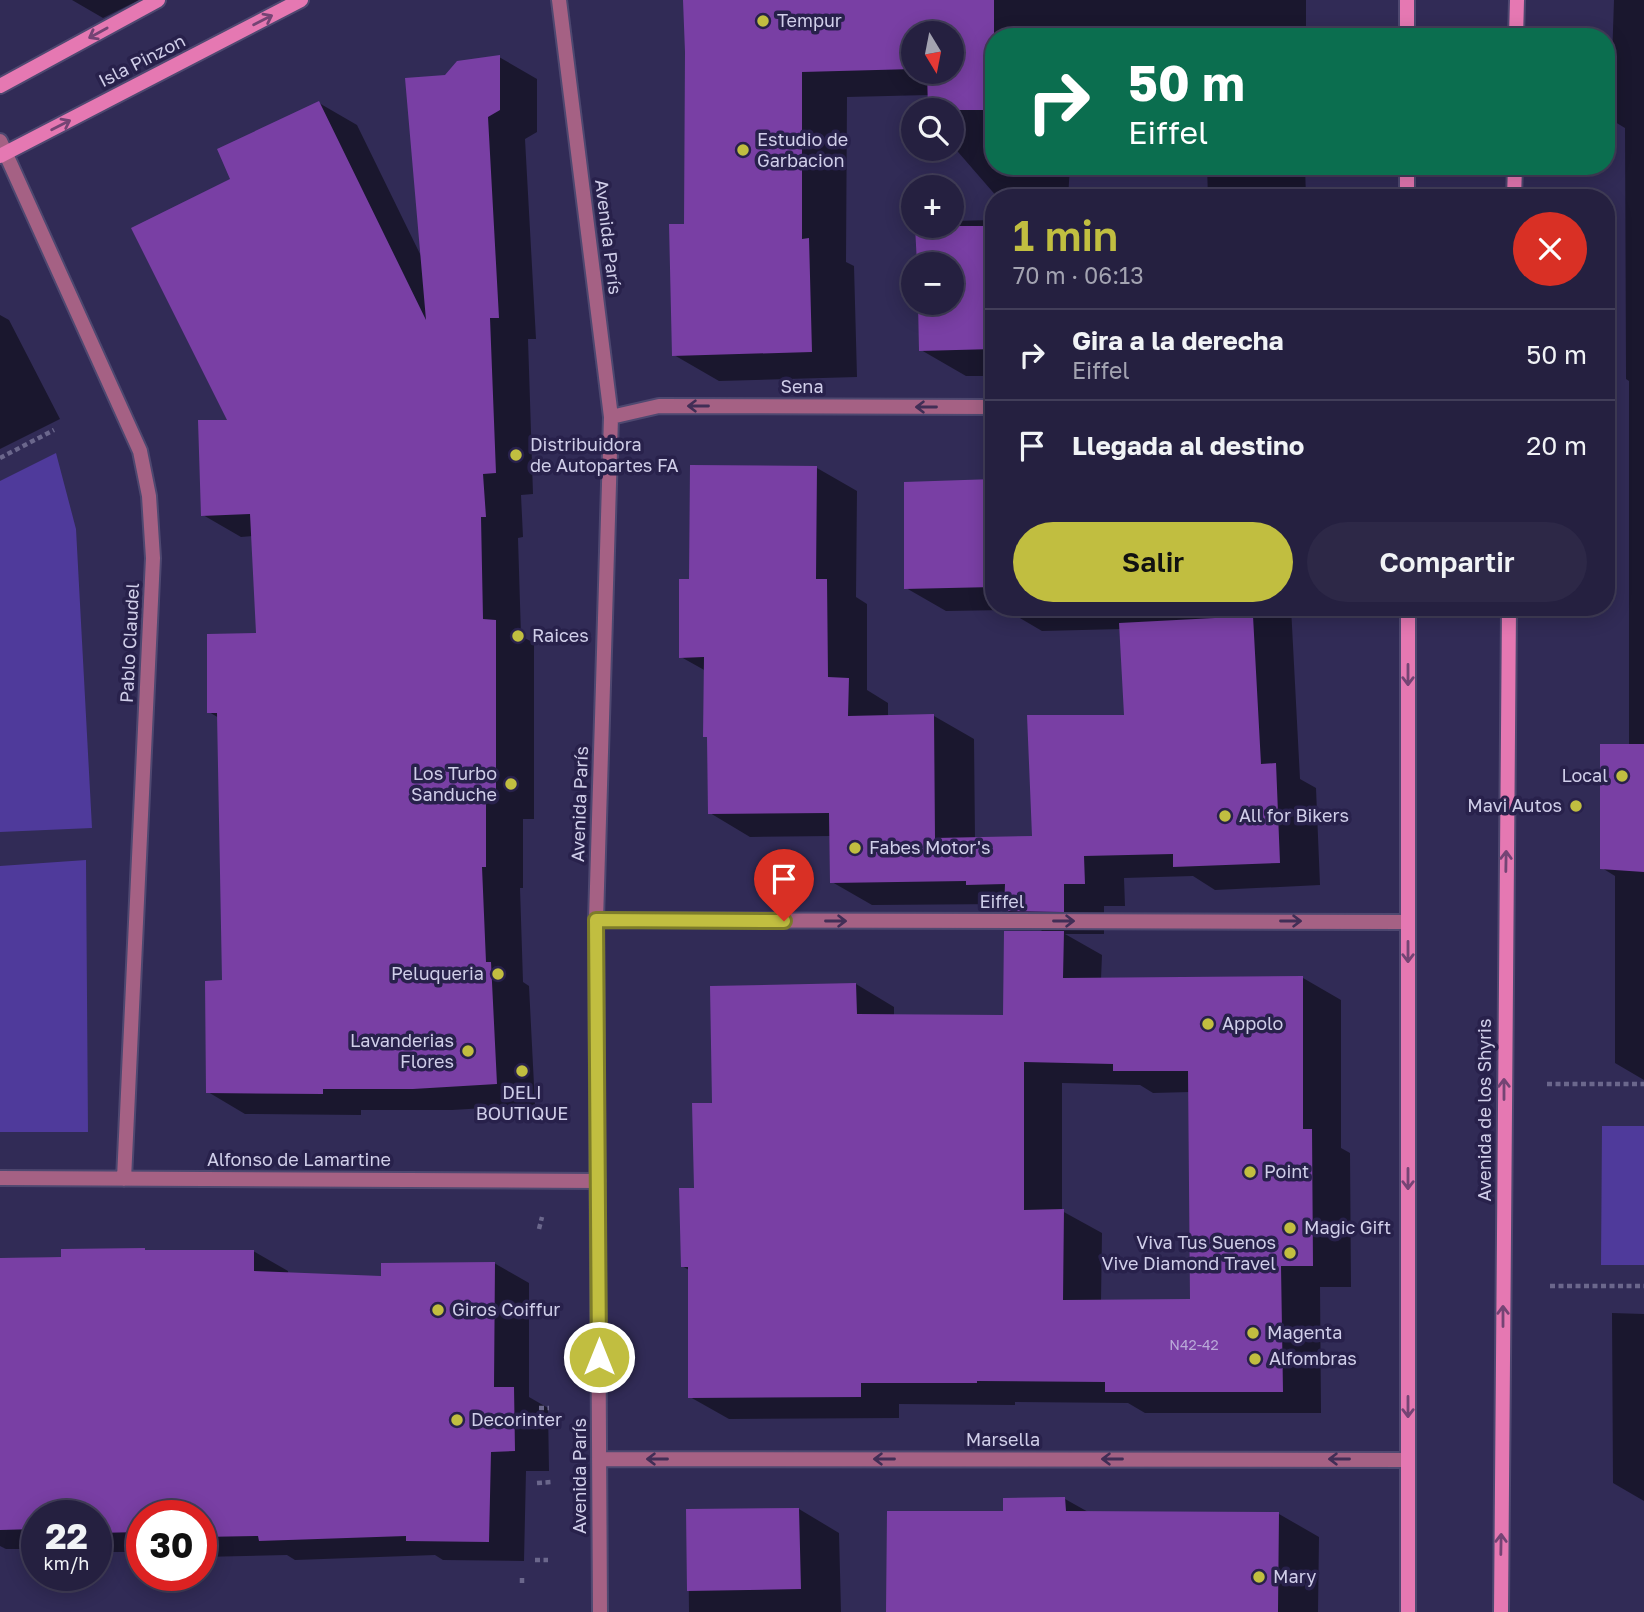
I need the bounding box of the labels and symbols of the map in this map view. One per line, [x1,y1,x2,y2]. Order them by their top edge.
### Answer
place label: Tempur [777,9,842,31]
one-way arrow [252,13,272,27]
marker: Tempur [755,13,771,29]
north arrow [901,21,964,84]
one-way arrow [88,26,109,40]
street label: Isla Pinzon [95,29,189,91]
one-way arrow [50,117,70,131]
place label: Estudio de Garbacion [757,128,848,171]
marker: Estudio de Garbacion [735,142,751,158]
street label: Avenida París [591,178,627,296]
street label: Sena [780,375,824,397]
one-way arrow [687,399,710,413]
one-way arrow [915,400,938,414]
place label: Distribuidora de Autopartes FA [530,433,679,476]
marker: Distribuidora de Autopartes FA [508,447,524,463]
street label: Pablo Claudel [115,582,143,703]
place label: Raices [532,624,589,646]
marker: Raices [510,628,526,644]
one-way arrow [1401,664,1415,687]
street label: Avenida París [566,746,592,862]
place label: Los Turbo Sanduche [411,762,497,805]
place label: Local [1561,764,1608,786]
marker: Local [1614,768,1630,784]
marker: Los Turbo Sanduche [503,776,519,792]
place label: Mavi Autos [1467,794,1562,816]
marker: Mavi Autos [1568,798,1584,814]
place label: All for Bikers [1239,804,1349,826]
marker: All for Bikers [1217,808,1233,824]
place label: Fabes Motor's [869,836,991,858]
marker: Fabes Motor's [847,840,863,856]
pin [754,849,814,921]
one-way arrow [1499,850,1513,873]
street label: Eiffel [979,890,1025,912]
one-way arrow [824,914,847,928]
one-way arrow [1052,914,1075,928]
one-way arrow [1279,914,1302,928]
one-way arrow [1401,940,1415,963]
place label: Peluqueria [391,962,484,984]
marker: Peluqueria [490,966,506,982]
place label: Appolo [1222,1012,1283,1034]
marker: Appolo [1200,1016,1216,1032]
street label: Avenida de los Shyris [1473,1019,1495,1201]
place label: Lavanderias Flores [350,1029,454,1072]
marker: Lavanderias Flores [460,1043,476,1059]
marker: DELI BOUTIQUE [514,1063,530,1079]
one-way arrow [1497,1078,1511,1101]
place label: DELI BOUTIQUE [476,1081,568,1124]
street label: Alfonso de Lamartine [207,1148,391,1170]
place label: Point [1264,1160,1309,1182]
marker: Point [1242,1164,1258,1180]
one-way arrow [1401,1168,1415,1191]
place label: Magic Gift [1304,1216,1391,1238]
marker: Magic Gift [1282,1220,1298,1236]
place label: Viva Tus Suenos Vive Diamond Travel [1101,1231,1276,1274]
marker: Viva Tus Suenos Vive Diamond Travel [1282,1245,1298,1261]
place label: Giros Coiffur [452,1298,560,1320]
marker: Giros Coiffur [430,1302,446,1318]
one-way arrow [1496,1305,1510,1328]
position arrow [562,1320,636,1394]
place label: Magenta [1267,1321,1342,1343]
marker: Magenta [1245,1325,1261,1341]
house number: N42-42 [1169,1336,1219,1353]
place label: Alfombras [1269,1347,1357,1369]
marker: Alfombras [1247,1351,1263,1367]
one-way arrow [1401,1395,1415,1418]
place label: Decorinter [471,1408,562,1430]
marker: Decorinter [449,1412,465,1428]
street label: Avenida París [568,1418,590,1534]
street label: Marsella [966,1428,1040,1450]
one-way arrow [646,1452,669,1466]
one-way arrow [873,1452,896,1466]
one-way arrow [1101,1452,1124,1466]
one-way arrow [1328,1452,1351,1466]
speed limit sign: 30 [126,1500,217,1591]
one-way arrow [1495,1533,1508,1556]
place label: Mary [1273,1565,1316,1587]
marker: Mary [1251,1569,1267,1585]

